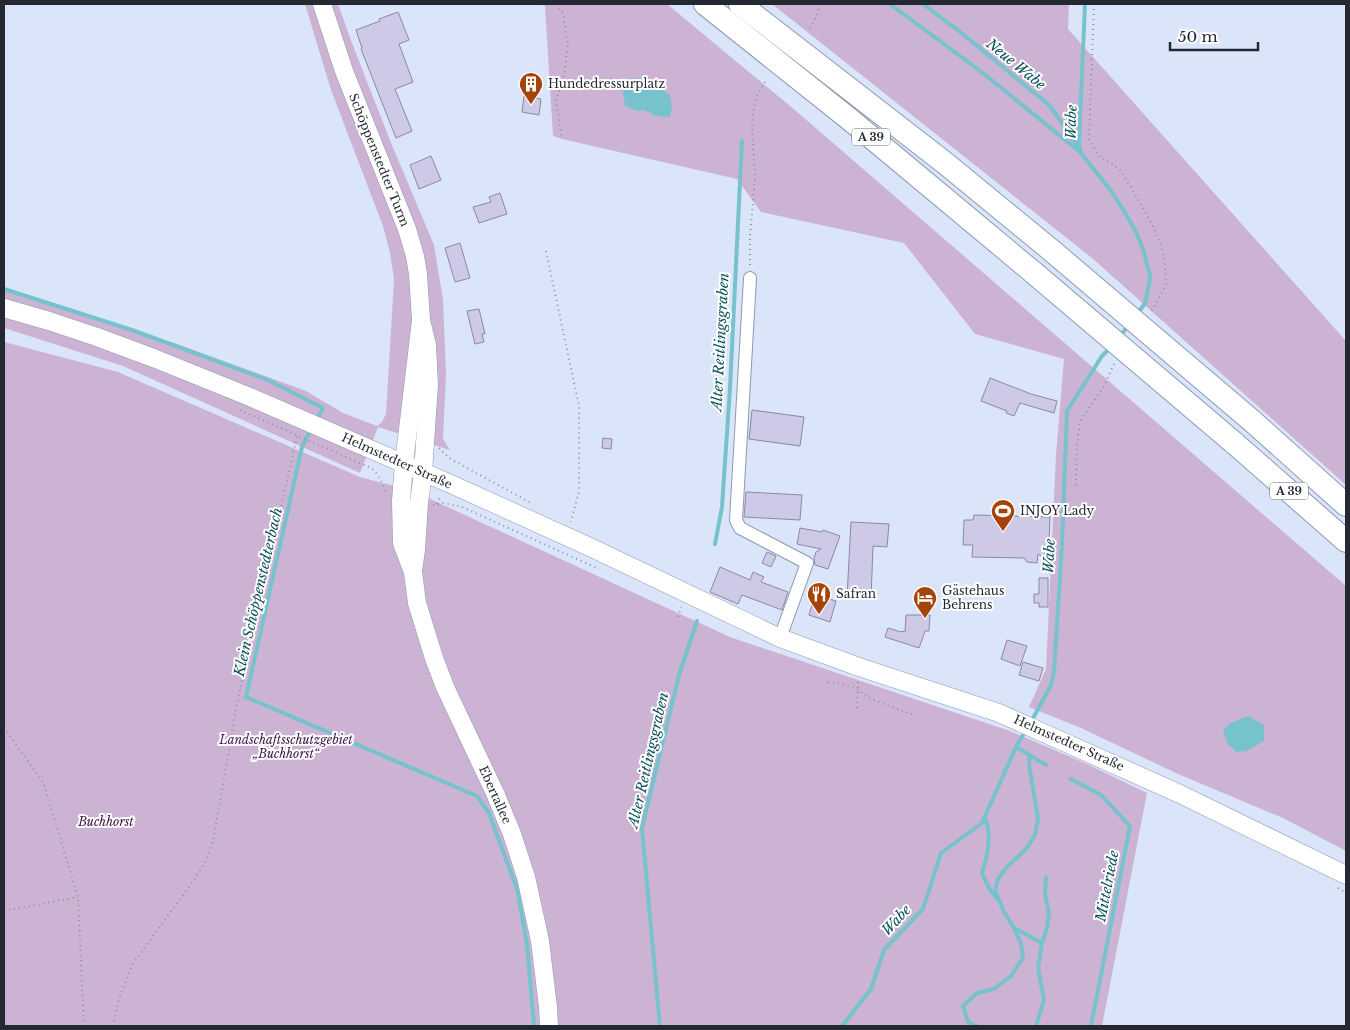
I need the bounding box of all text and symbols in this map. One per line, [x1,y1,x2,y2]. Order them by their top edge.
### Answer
scale bar [1170,20,1258,52]
text: 50 m [1178,27,1218,46]
water label: Neue Wabe [982,34,1050,94]
building icon: Hundedressurplatz [518,71,544,105]
place label: Hundedressurplatz [548,76,666,91]
street label: Schöppenstedter Turm [346,91,413,229]
water label: Wabe [1061,104,1081,140]
road number: A 39 [852,128,890,146]
water label: Alter Reitlingsgraben [707,272,733,414]
street label: Helmstedter Straße [340,429,455,492]
road number: A 39 [1270,482,1308,500]
sports icon: INJOY Lady [990,498,1016,532]
place label: INJOY Lady [1020,503,1094,518]
water label: Klein Schöppenstedterbach [230,506,286,679]
water label: Wabe [1039,538,1059,574]
restaurant icon: Safran [806,581,832,615]
place label: Gästehaus Behrens [942,583,1004,612]
hotel icon: Gästehaus Behrens [912,585,938,619]
place label: Safran [836,586,876,601]
water label: Alter Reitlingsgraben [623,690,672,831]
street label: Helmstedter Straße [1012,711,1127,774]
park label: Landschaftsschutzgebiet „Buchhorst“ [218,732,353,761]
street label: Ebertallee [476,763,515,826]
park label: Buchhorst [77,814,134,829]
water label: Mittelriede [1091,848,1123,924]
water label: Wabe [878,901,915,939]

